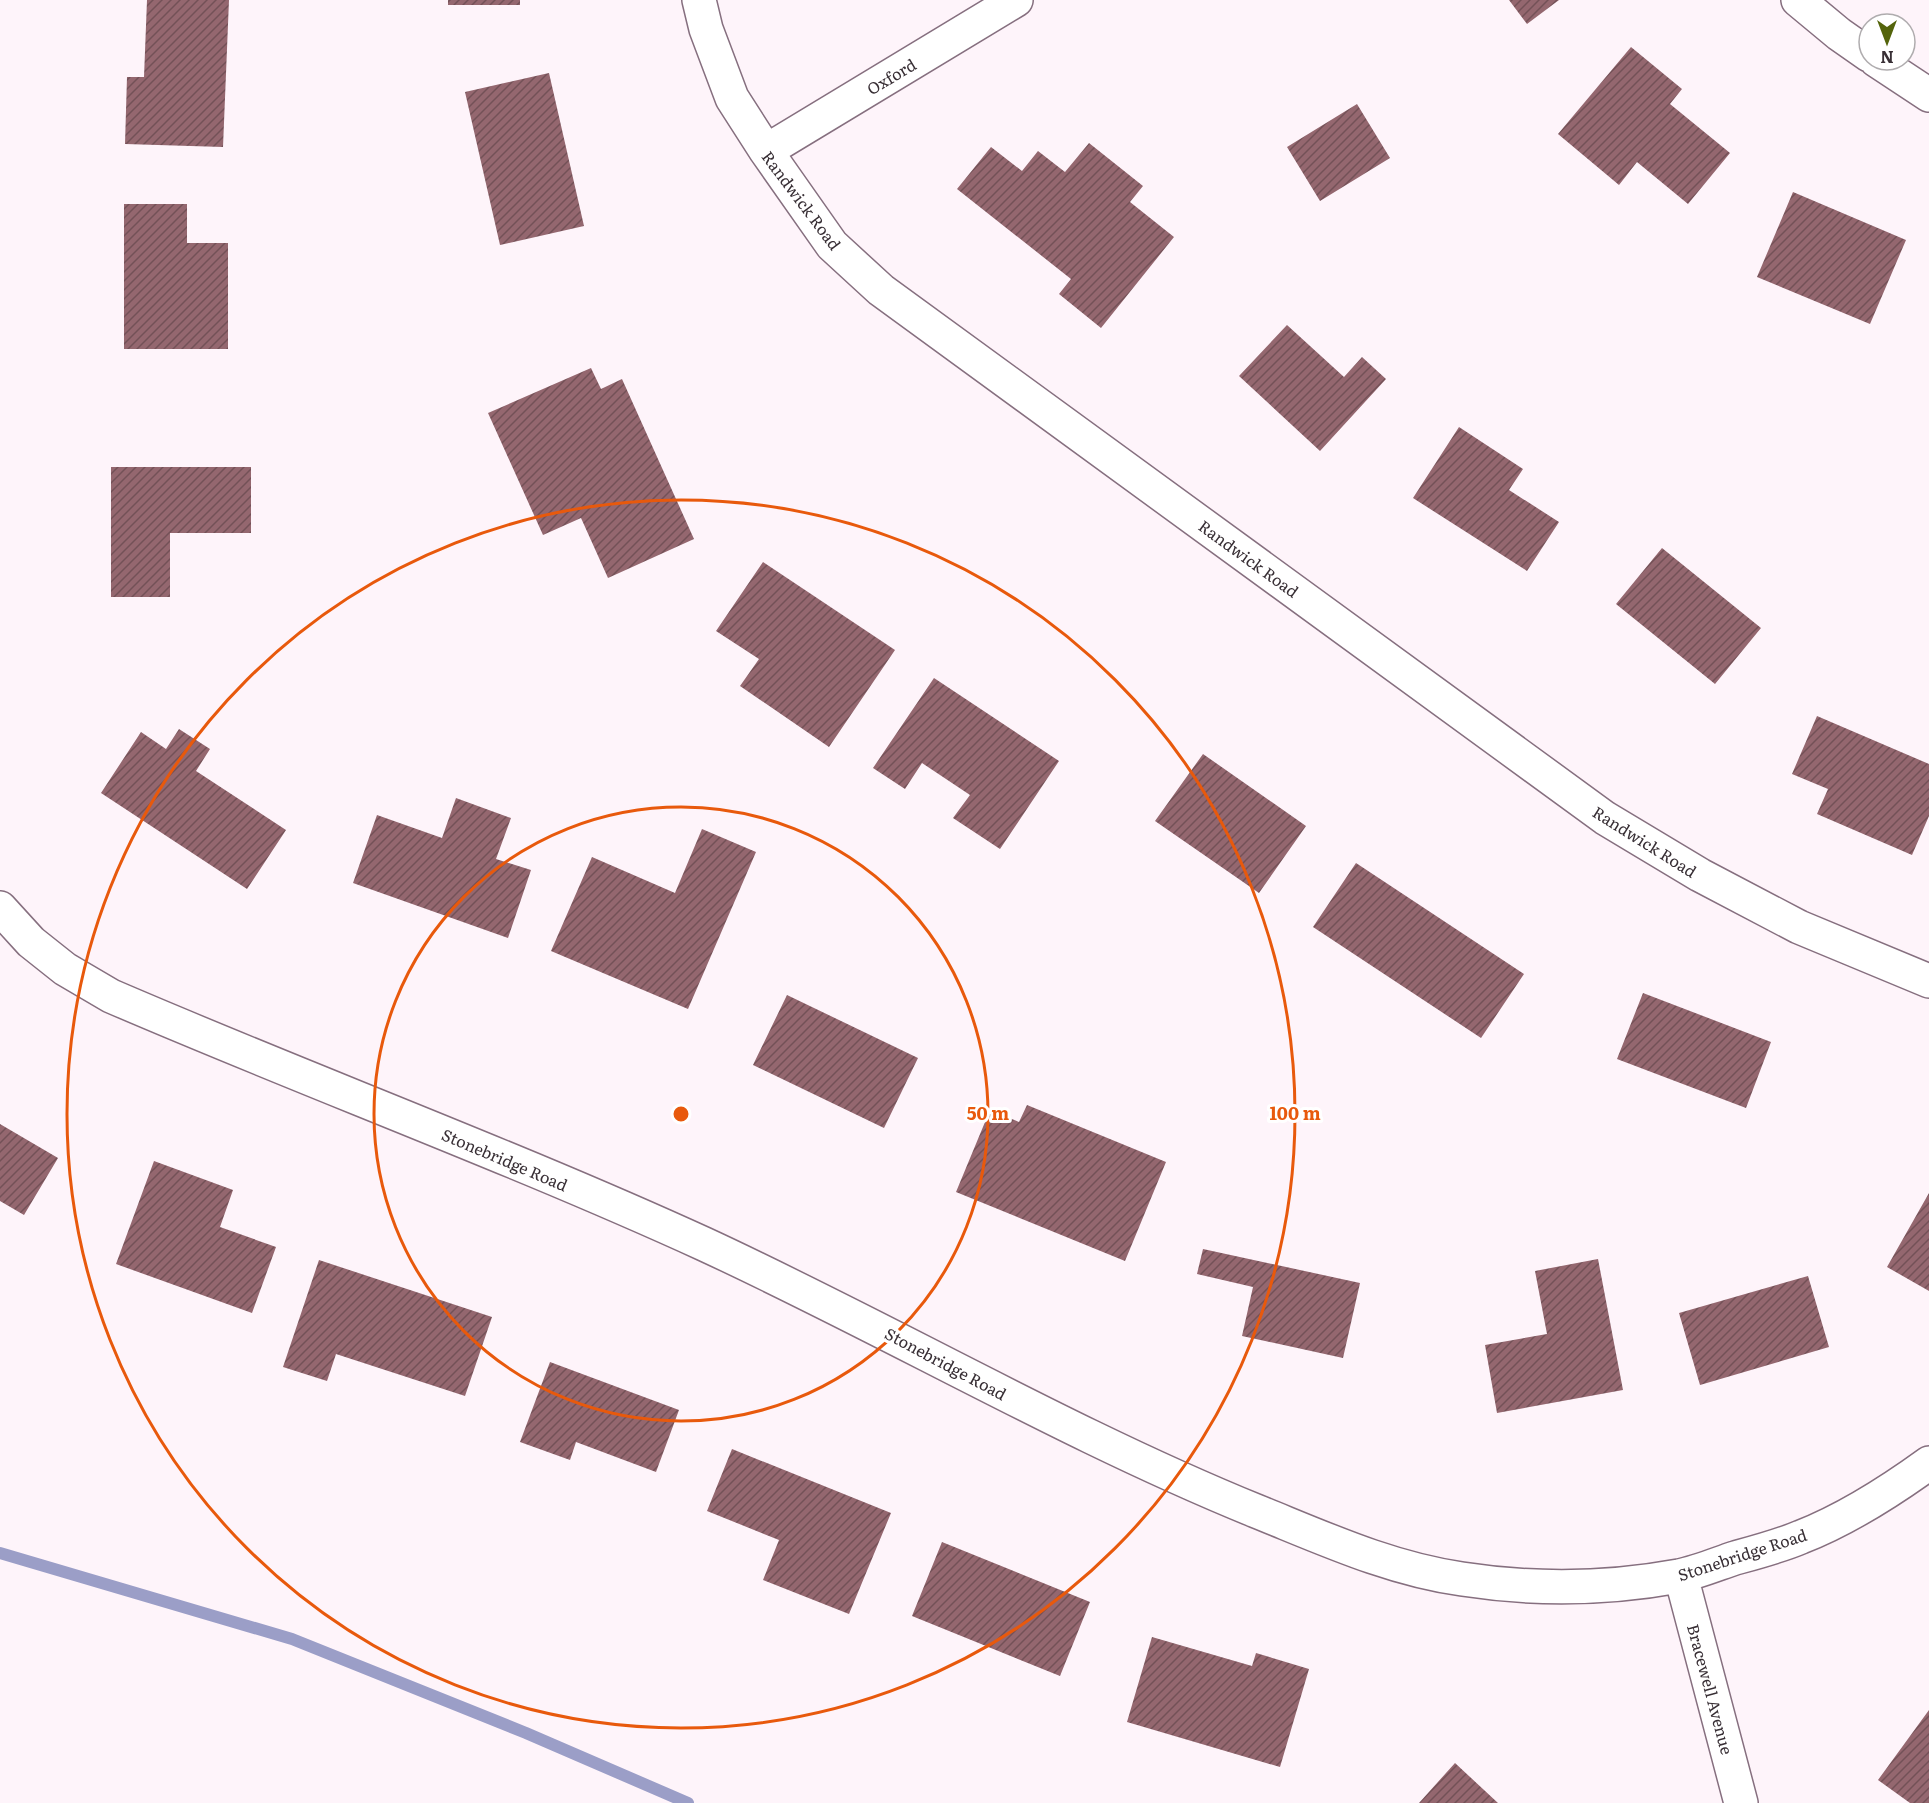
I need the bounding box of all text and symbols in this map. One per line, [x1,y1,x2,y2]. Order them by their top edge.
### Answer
north arrow [1857,12,1917,72]
text: N [1880,46,1894,70]
street label: Oxford [862,52,920,100]
street label: Randwick Road [757,145,847,255]
street label: Randwick Road [1194,513,1304,603]
street label: Randwick Road [1588,799,1702,883]
text: 50 m [967,1099,1009,1126]
text: 100 m [1269,1099,1321,1126]
centre of rings [671,1104,691,1124]
street label: Stonebridge Road [438,1122,572,1196]
street label: Stonebridge Road [881,1321,1011,1405]
street label: Stonebridge Road [1674,1522,1810,1586]
street label: Bracewell Avenue [1682,1621,1740,1757]

